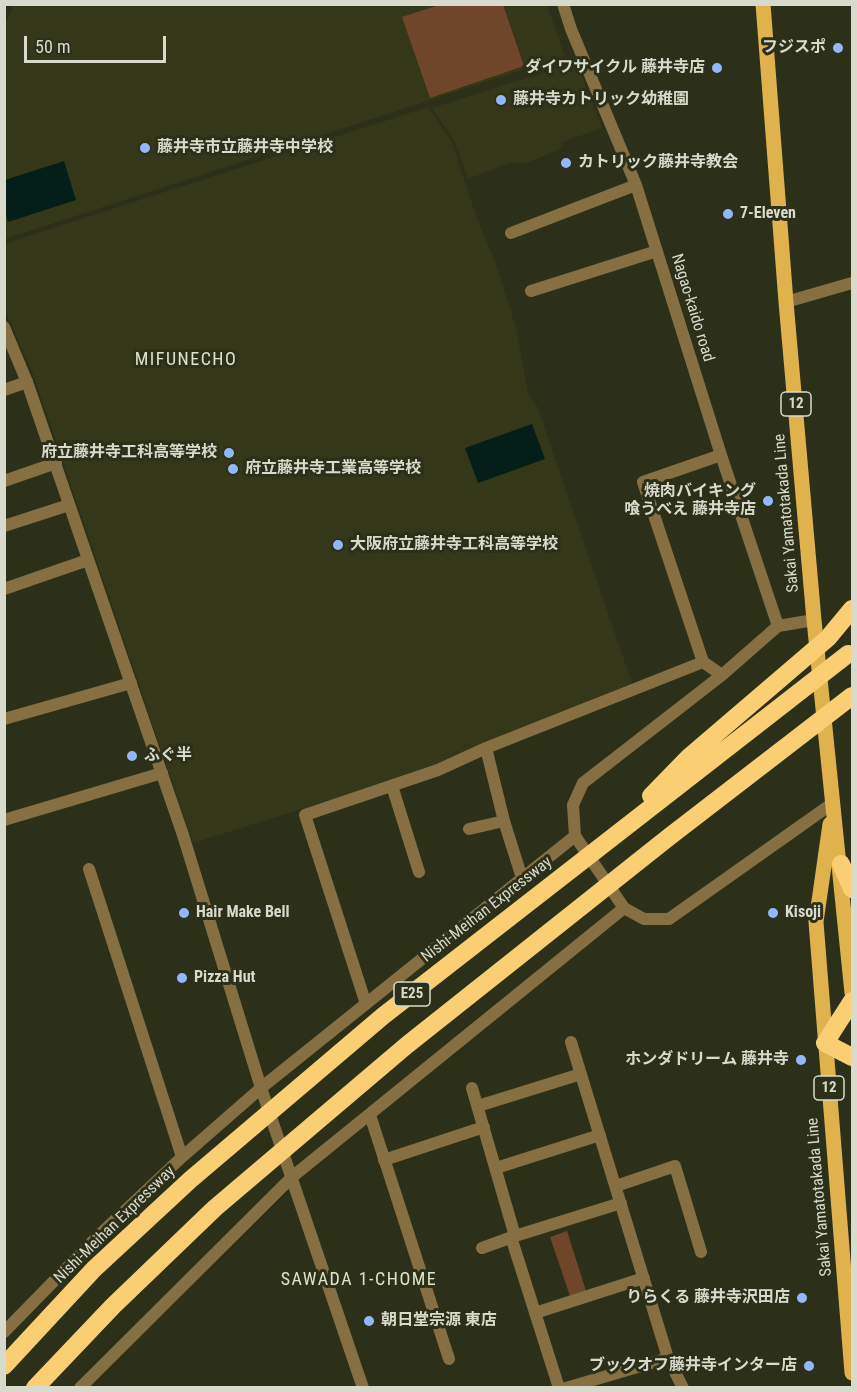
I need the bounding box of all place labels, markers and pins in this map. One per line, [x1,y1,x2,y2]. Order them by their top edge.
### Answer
place label: フジスポ [762,38,826,58]
marker: フジスポ [831,41,845,55]
place label: ダイワサイクル 藤井寺店 [525,58,705,78]
marker: ダイワサイクル 藤井寺店 [710,61,724,75]
place label: 藤井寺カトリック幼稚園 [513,90,689,110]
marker: 藤井寺カトリック幼稚園 [494,93,508,107]
place label: 藤井寺市立藤井寺中学校 [157,138,333,158]
marker: 藤井寺市立藤井寺中学校 [138,141,152,155]
place label: カトリック藤井寺教会 [578,153,738,173]
marker: カトリック藤井寺教会 [559,156,573,170]
place label: 7-Eleven [740,204,796,224]
marker: 7-Eleven [721,207,735,221]
place label: 府立藤井寺工科高等学校 [41,443,217,463]
marker: 府立藤井寺工科高等学校 [222,446,236,460]
place label: 府立藤井寺工業高等学校 [245,459,421,479]
marker: 府立藤井寺工業高等学校 [226,462,240,476]
place label: 焼肉バイキング 喰うべえ 藤井寺店 [624,482,756,520]
marker: 焼肉バイキング 喰うべえ 藤井寺店 [761,494,775,508]
place label: 大阪府立藤井寺工科高等学校 [350,535,558,555]
marker: 大阪府立藤井寺工科高等学校 [331,538,345,552]
place label: ふぐ半 [144,746,192,766]
marker: ふぐ半 [125,749,139,763]
place label: Hair Make Bell [196,903,290,923]
place label: Kisoji [785,903,821,923]
marker: Hair Make Bell [177,906,191,920]
marker: Kisoji [766,906,780,920]
place label: Pizza Hut [194,968,255,988]
marker: Pizza Hut [175,971,189,985]
place label: ホンダドリーム 藤井寺 [625,1050,789,1070]
marker: ホンダドリーム 藤井寺 [794,1053,808,1067]
place label: りらくる 藤井寺沢田店 [626,1288,790,1308]
marker: りらくる 藤井寺沢田店 [795,1291,809,1305]
place label: 朝日堂宗源 東店 [381,1311,497,1331]
marker: 朝日堂宗源 東店 [362,1314,376,1328]
place label: ブックオフ藤井寺インター店 [589,1356,797,1376]
marker: ブックオフ藤井寺インター店 [802,1359,816,1373]

